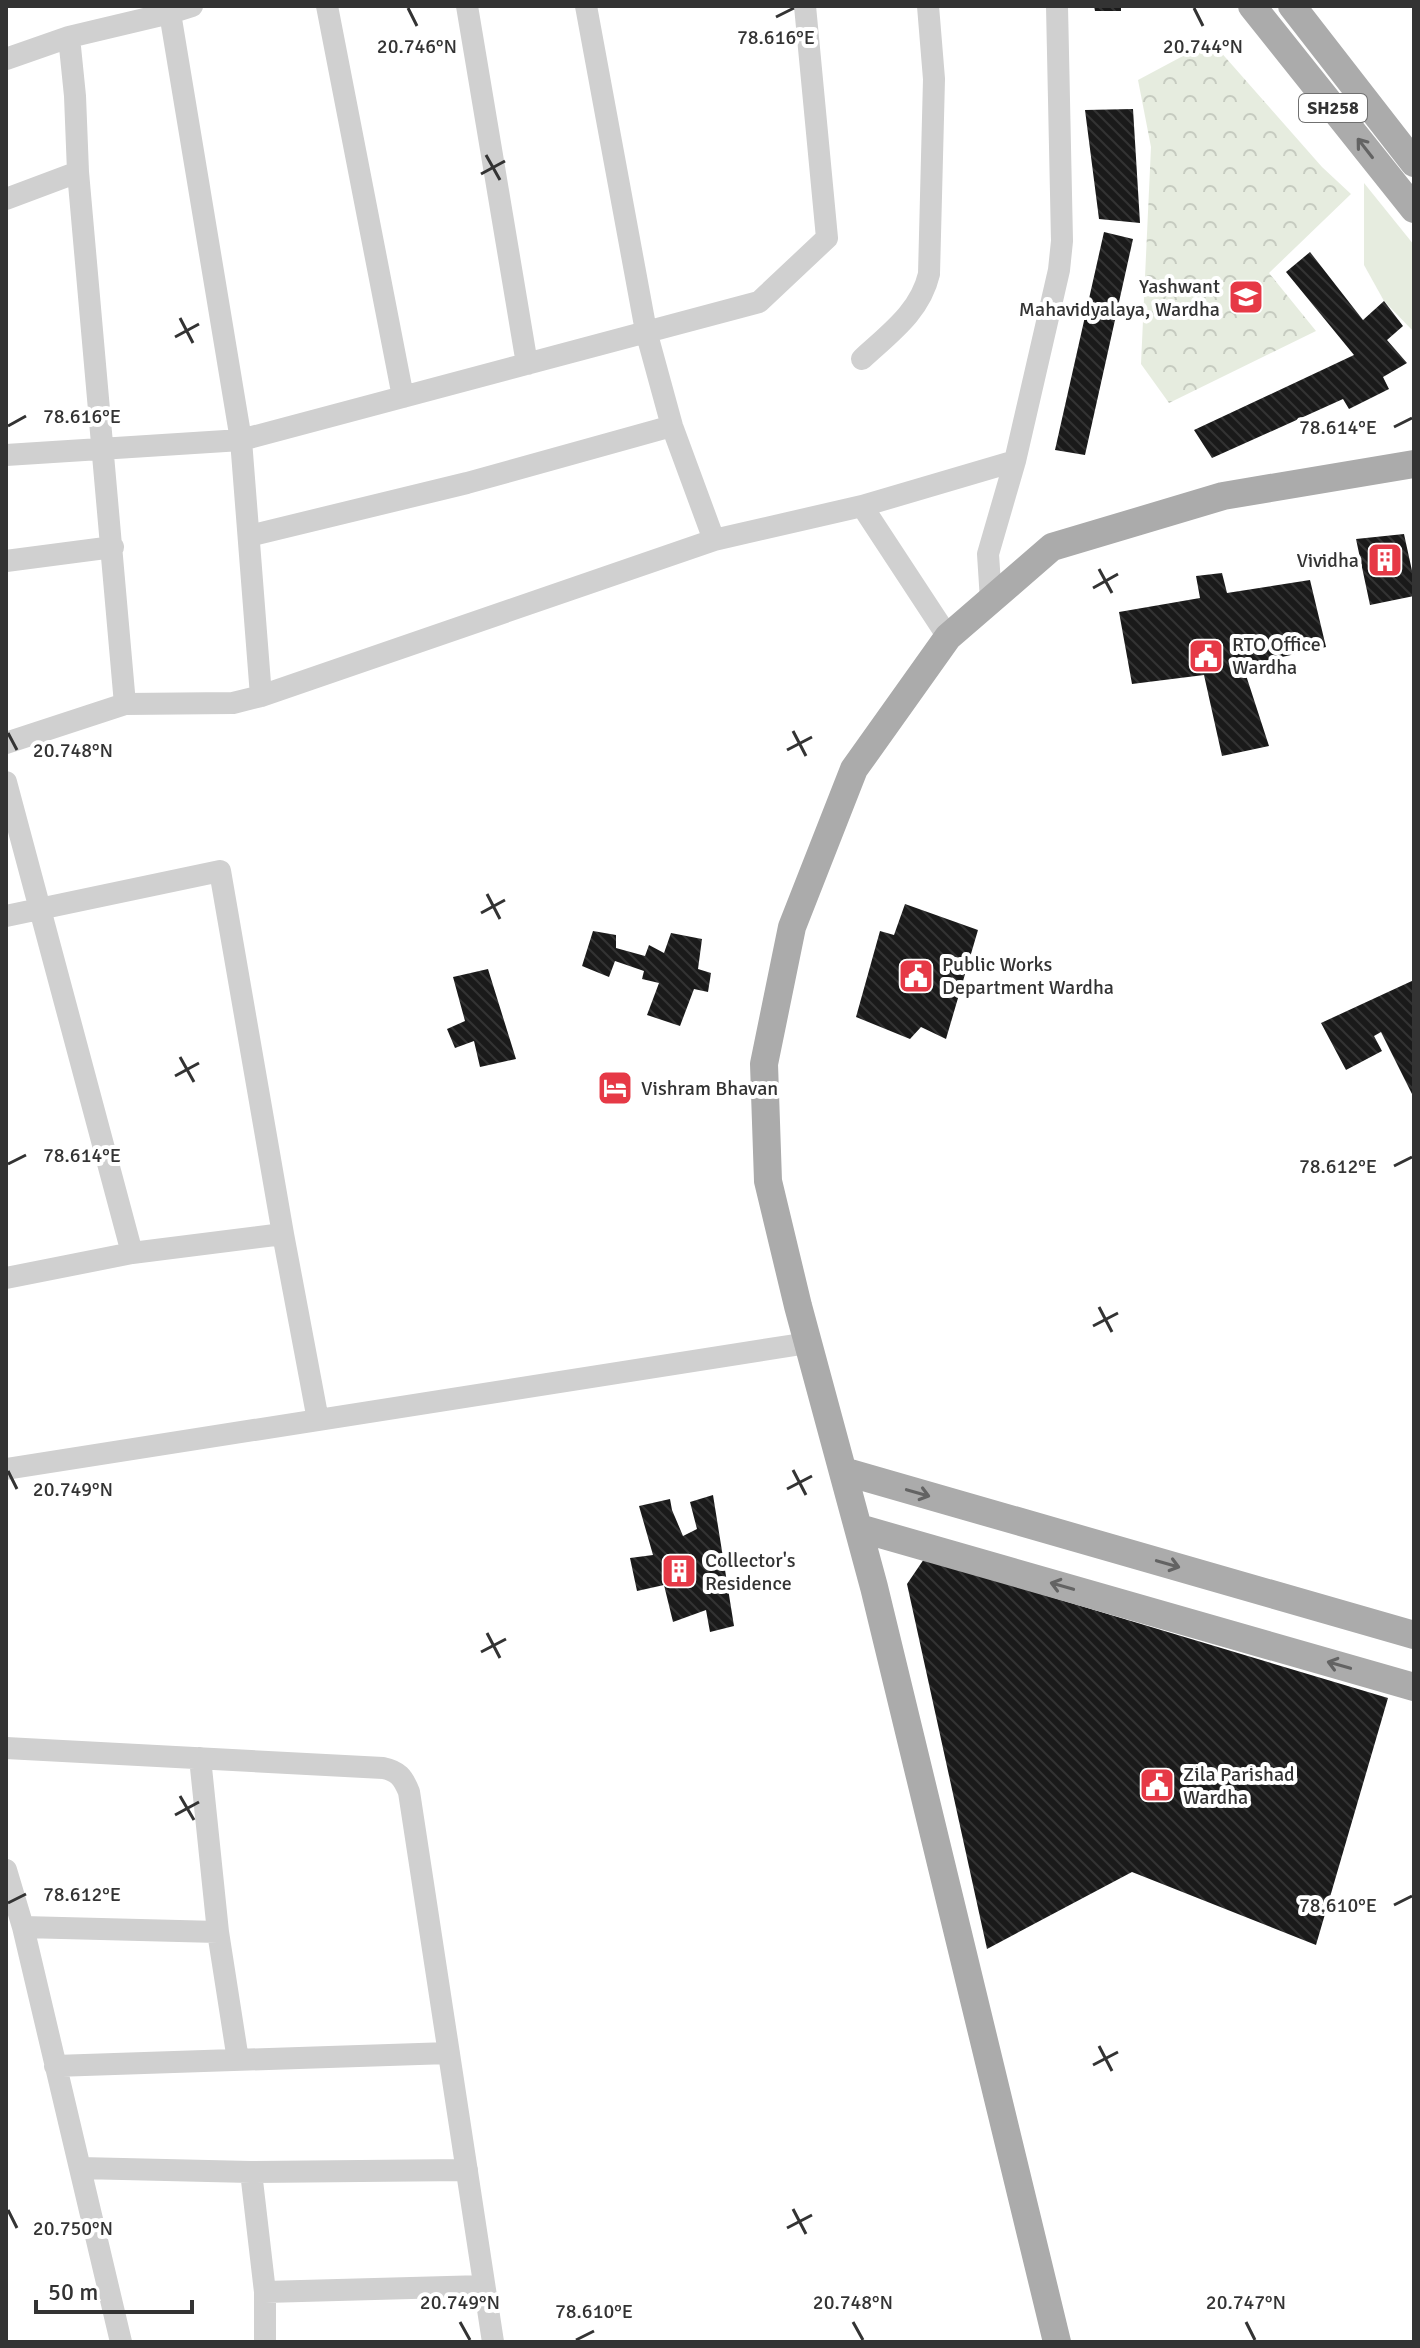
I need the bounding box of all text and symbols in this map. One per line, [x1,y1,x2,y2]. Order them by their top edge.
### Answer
text: 78.616°E [737,25,815,50]
text: 20.746°N [377,34,457,59]
text: 20.744°N [1163,34,1243,59]
road number: SH258 [1299,94,1367,122]
one-way arrow [1357,138,1374,159]
place label: Yashwant Mahavidyalaya, Wardha [1019,274,1220,322]
school or university icon: Yashwant Mahavidyalaya, Wardha [1227,278,1265,316]
text: 78.616°E [43,404,121,429]
text: 78.614°E [1299,415,1377,440]
building icon: Vividha [1366,541,1404,579]
place label: Vividha [1296,548,1359,573]
place label: RTO Office Wardha [1232,632,1321,680]
public building icon: RTO Office Wardha [1187,637,1225,675]
text: 20.748°N [33,738,113,763]
place label: Public Works Department Wardha [942,952,1114,1000]
public building icon: Public Works Department Wardha [897,957,935,995]
hotel icon: Vishram Bhavan [596,1069,634,1107]
place label: Vishram Bhavan [641,1076,778,1101]
text: 78.614°E [43,1143,121,1168]
text: 78.612°E [1299,1154,1377,1179]
text: 20.749°N [33,1477,113,1502]
one-way arrow [905,1486,931,1501]
place label: Collector's Residence [705,1548,796,1596]
building icon: Collector's Residence [660,1552,698,1590]
one-way arrow [1155,1558,1181,1573]
one-way arrow [1050,1578,1076,1593]
one-way arrow [1327,1657,1352,1671]
place label: Zila Parishad Wardha [1183,1762,1295,1810]
public building icon: Zila Parishad Wardha [1138,1766,1176,1804]
text: 78.612°E [43,1882,121,1907]
text: 78.610°E [1299,1893,1377,1918]
text: 20.750°N [33,2216,113,2241]
scale bar [36,2264,192,2314]
text: 50 m [48,2277,98,2307]
text: 20.749°N [420,2290,500,2315]
text: 20.748°N [813,2290,893,2315]
text: 20.747°N [1206,2290,1286,2315]
text: 78.610°E [555,2299,633,2324]

